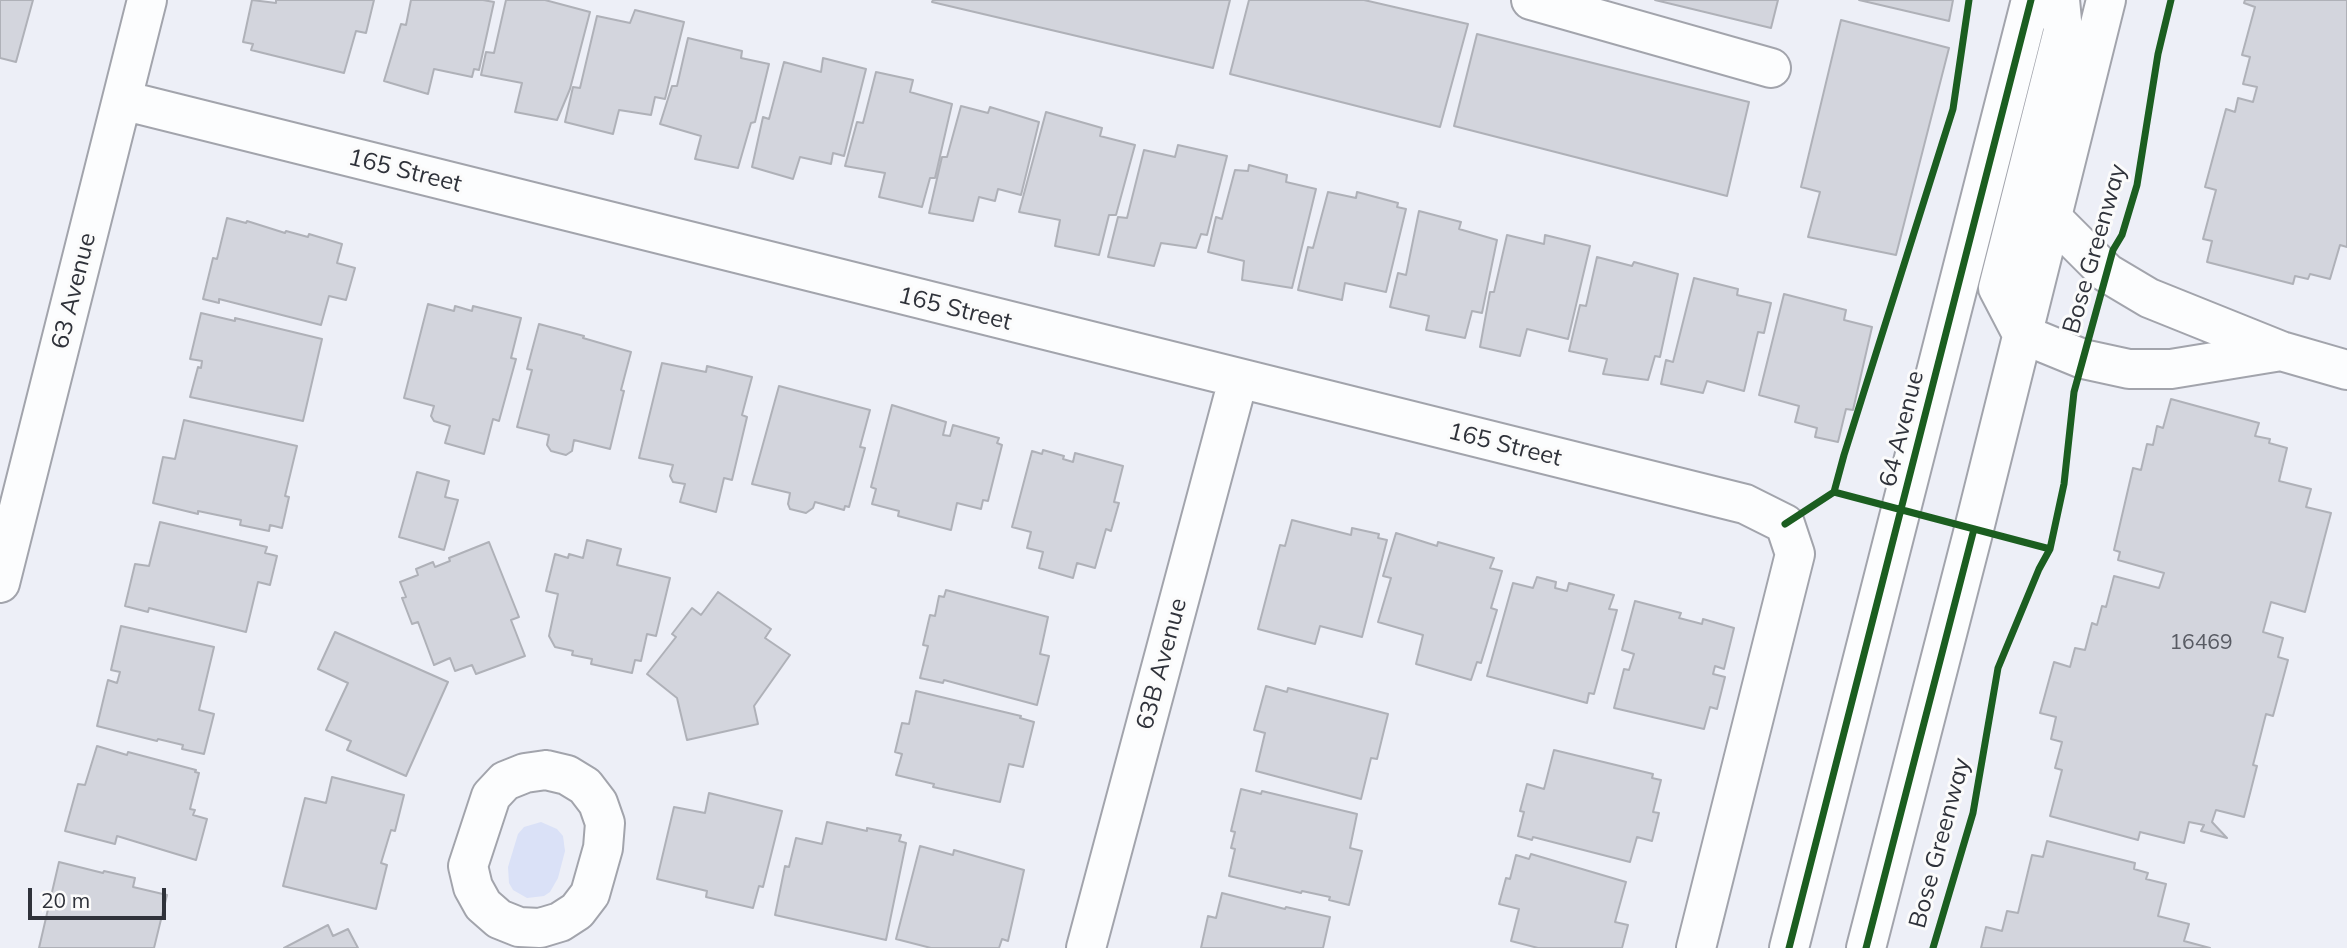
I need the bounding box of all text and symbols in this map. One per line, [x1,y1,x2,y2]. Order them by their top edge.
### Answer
street label: 165 Street [345,143,465,199]
street label: Bose Greenway [2057,161,2133,337]
street label: 63 Avenue [46,230,102,352]
street label: 165 Street [895,281,1015,337]
street label: 64 Avenue [1874,368,1930,490]
street label: 165 Street [1445,417,1565,473]
street label: 63B Avenue [1131,595,1193,733]
house number: 16469 [2170,630,2232,656]
street label: Bose Greenway [1903,755,1977,931]
scale bar [32,874,170,918]
text: 20 m [41,887,90,913]

